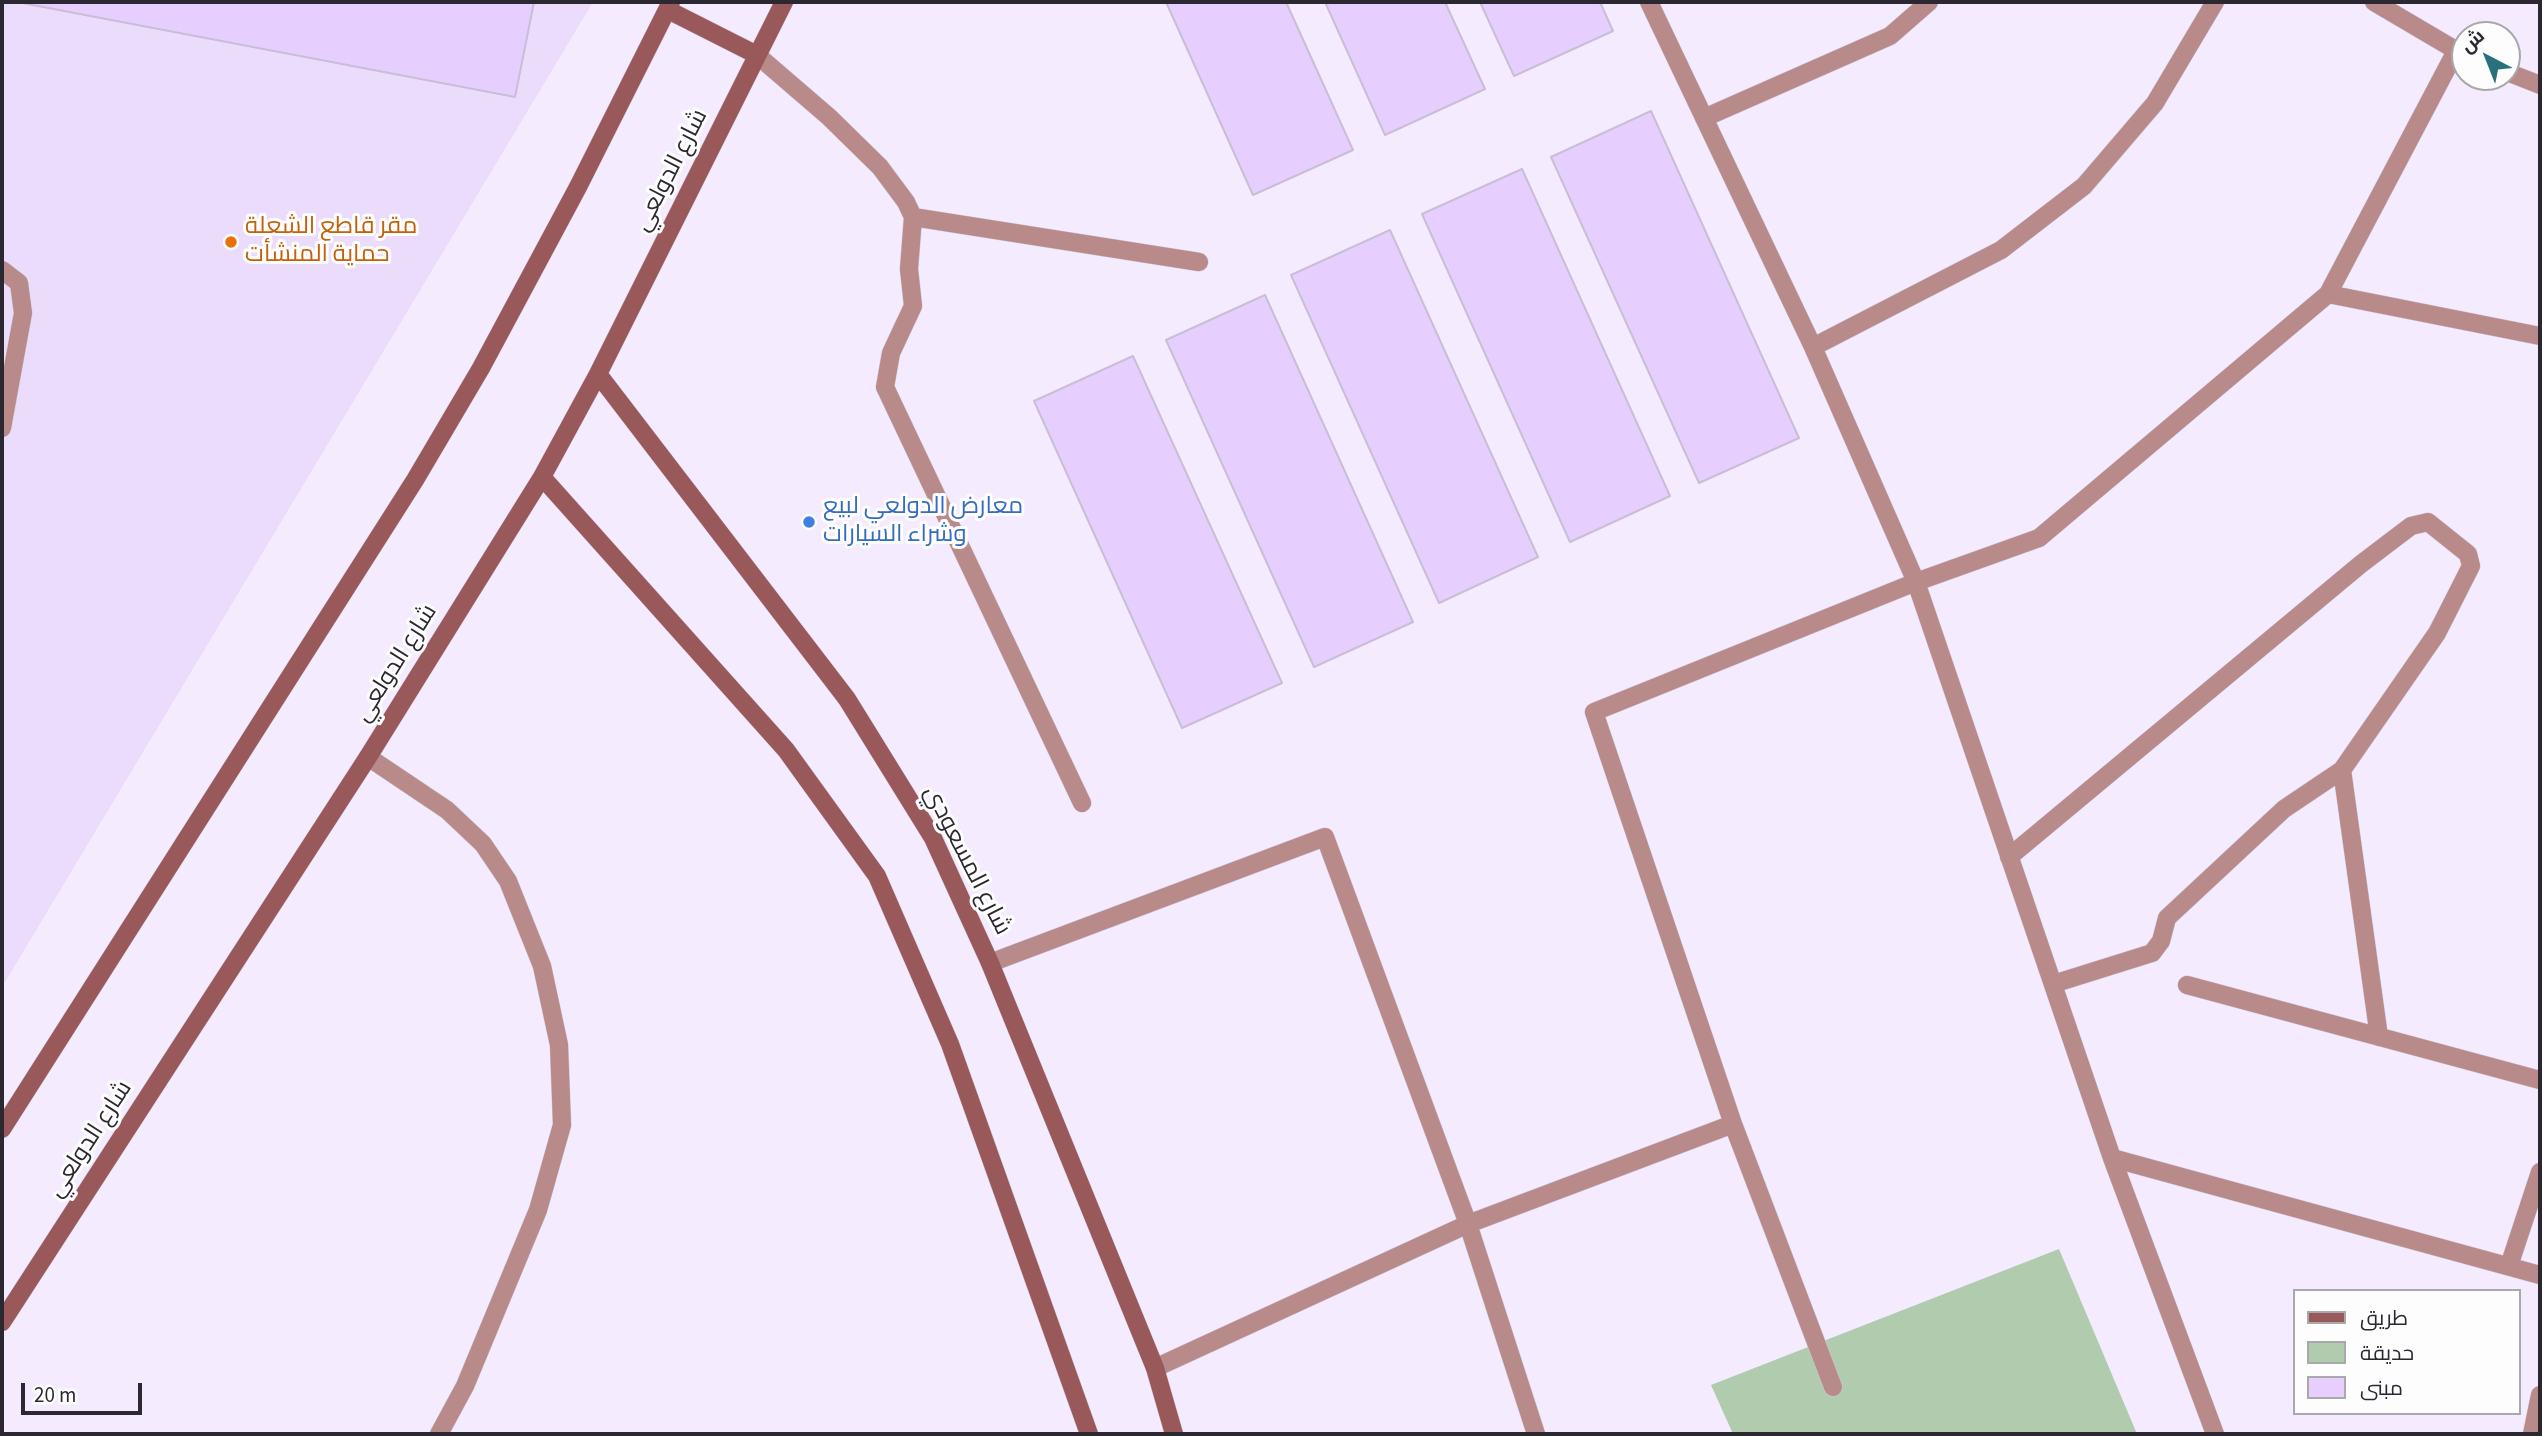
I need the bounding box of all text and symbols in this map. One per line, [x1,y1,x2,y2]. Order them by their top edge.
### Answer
north arrow [2451,21,2521,91]
text: ش [2455,23,2491,60]
street label: شارع الدولعي [629,105,715,237]
place label: مقر قاطع الشعلة حماية المنشأت [245,214,417,270]
marker: مقر قاطع الشعلة حماية المنشأت [223,234,239,250]
place label: معارض الدولعي لبيع وشراء السيارات [823,494,1023,550]
marker: معارض الدولعي لبيع وشراء السيارات [801,514,817,530]
street label: شارع الدولعي [349,600,445,728]
street label: شارع المسعودي [916,782,1016,940]
street label: شارع الدولعي [43,1076,139,1204]
legend [2294,1289,2521,1415]
text: طريق [2360,1303,2408,1333]
text: حديقة [2360,1338,2414,1368]
scale bar [24,1370,145,1414]
text: مبنى [2360,1373,2403,1403]
text: 20 m [34,1380,76,1410]

